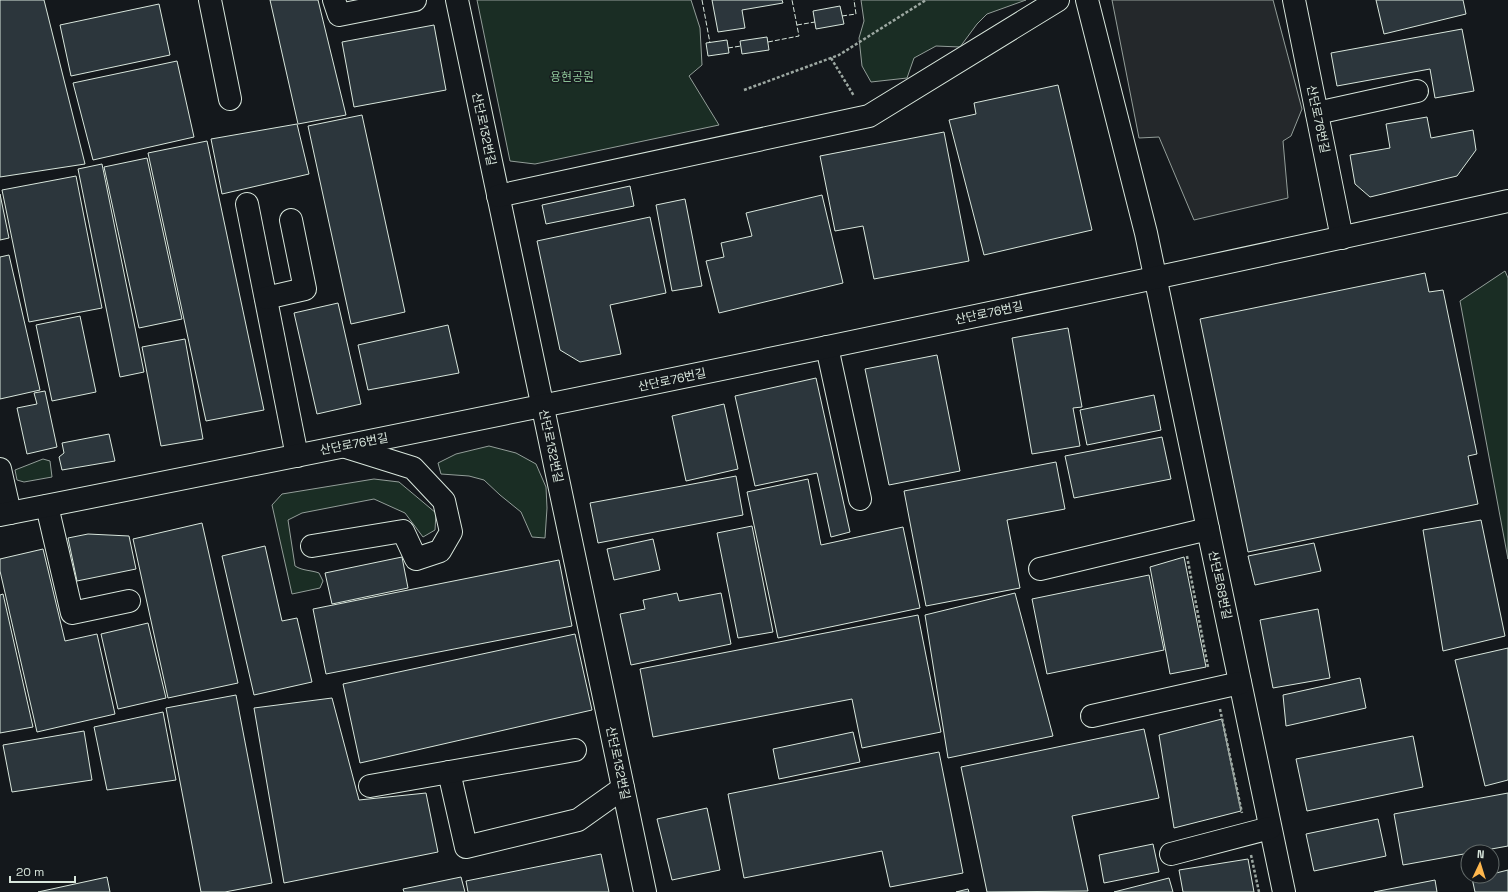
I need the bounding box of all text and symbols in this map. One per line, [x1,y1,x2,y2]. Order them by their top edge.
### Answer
park label: 용현공원 [550,69,594,85]
street label: 산단로76번길 [1303,83,1333,155]
street label: 산단로132번길 [468,91,500,167]
street label: 산단로76번길 [953,298,1025,328]
street label: 산단로76번길 [636,365,708,395]
street label: 산단로132번길 [535,408,567,484]
street label: 산단로76번길 [318,430,390,458]
street label: 산단로68번길 [1205,549,1235,621]
street label: 산단로132번길 [602,725,634,801]
north arrow [1460,844,1500,884]
text: N [1477,847,1485,861]
scale bar [10,858,75,884]
text: 20 m [16,864,44,880]

